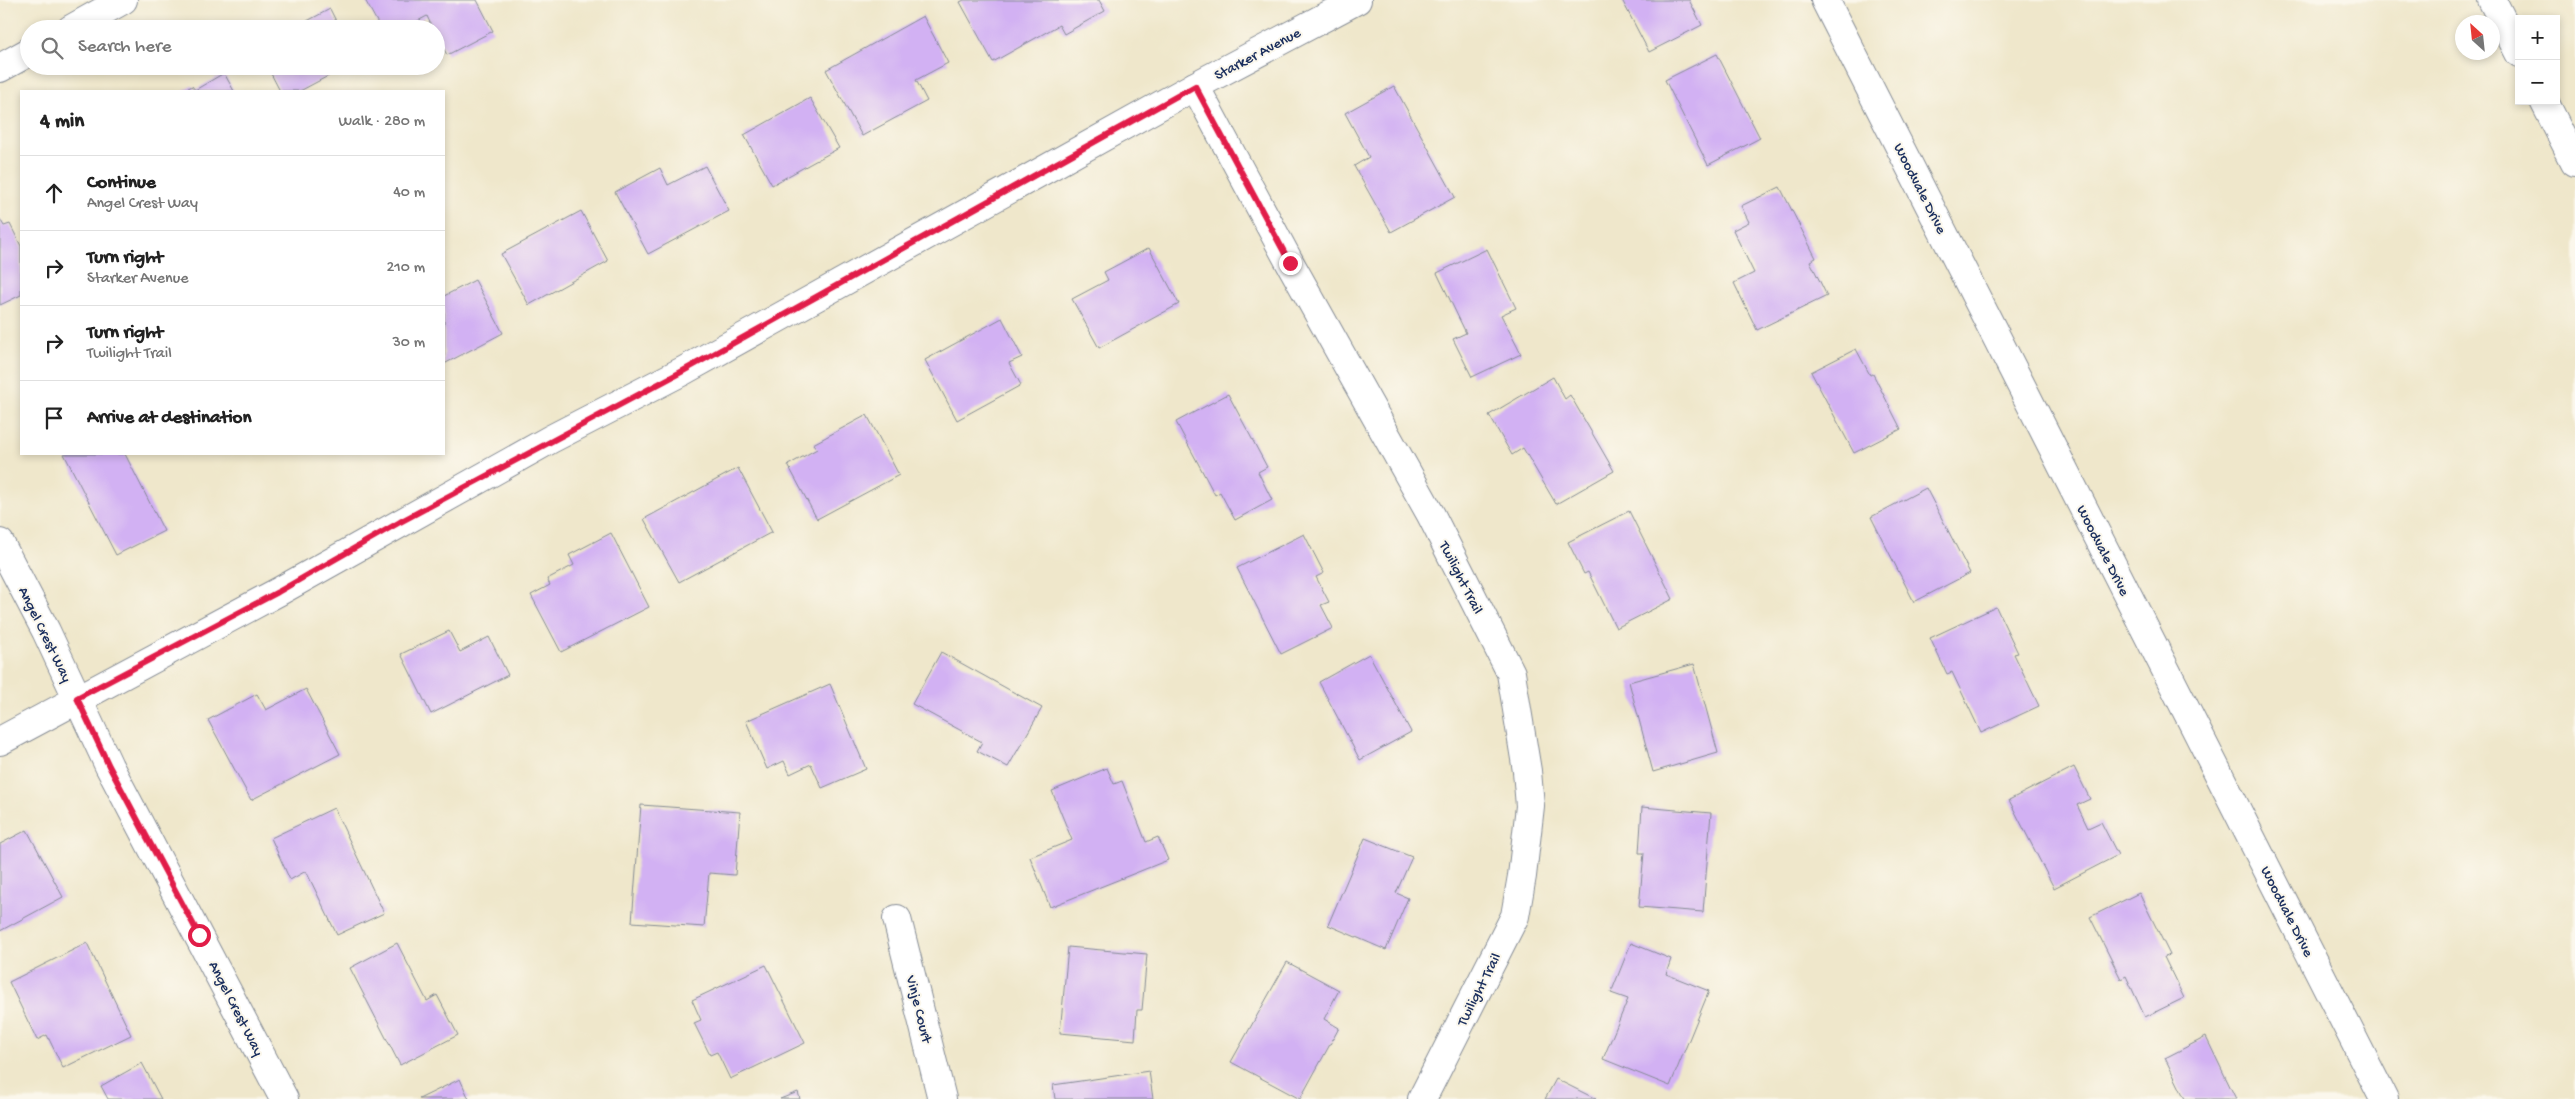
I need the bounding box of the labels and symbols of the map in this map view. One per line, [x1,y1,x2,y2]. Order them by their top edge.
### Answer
north arrow [2455,15,2500,60]
street label: Starker Avenue [1212,24,1304,85]
street label: Woodvale Drive [1889,141,1950,237]
route end [1279,252,1302,275]
street label: Woodvale Drive [2072,503,2133,599]
street label: Twilight Trail [1434,538,1486,617]
street label: Angel Crest Way [13,584,75,686]
street label: Woodvale Drive [2256,864,2317,960]
route start [188,924,211,947]
street label: Twilight Trail [1453,950,1506,1030]
street label: Angel Crest Way [204,959,267,1060]
street label: Vinje Court [901,973,936,1047]

